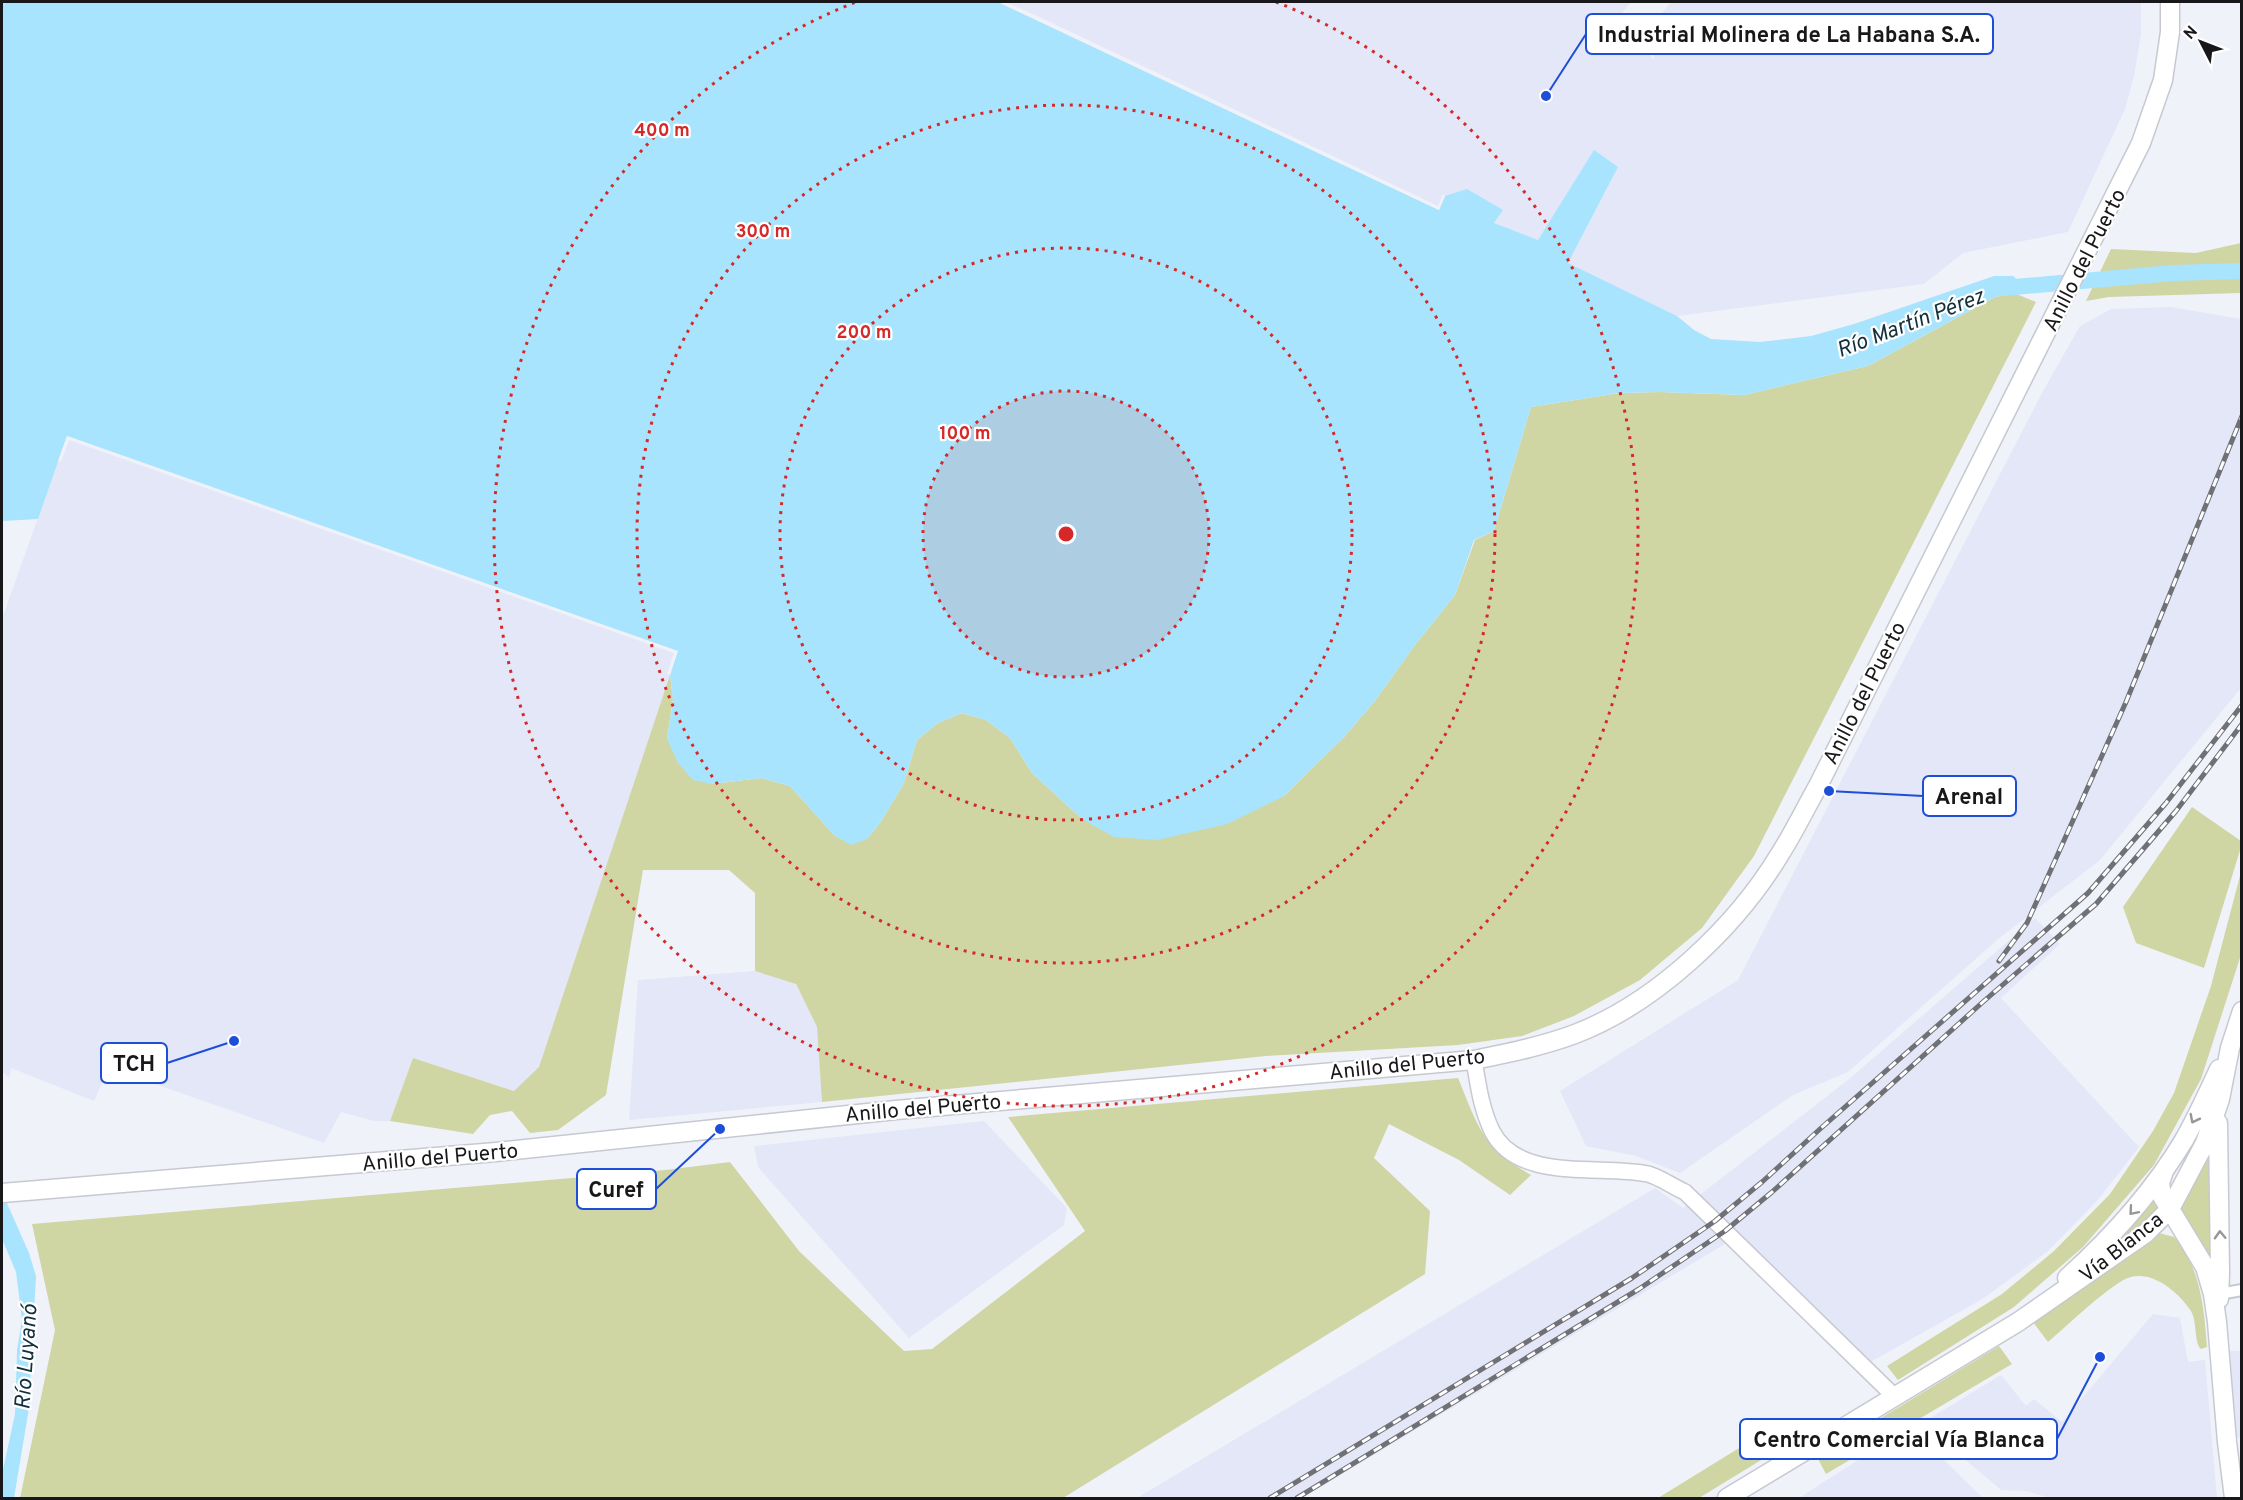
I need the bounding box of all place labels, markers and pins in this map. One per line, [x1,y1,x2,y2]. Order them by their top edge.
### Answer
callout: Industrial Molinera de La Habana S.A. [1586,14,1993,54]
centre of rings [1056,524,1076,544]
callout: Arenal [1923,776,2016,816]
callout: TCH [101,1043,167,1083]
callout: Curef [577,1169,656,1209]
callout: Centro Comercial Vía Blanca [1740,1419,2057,1459]

